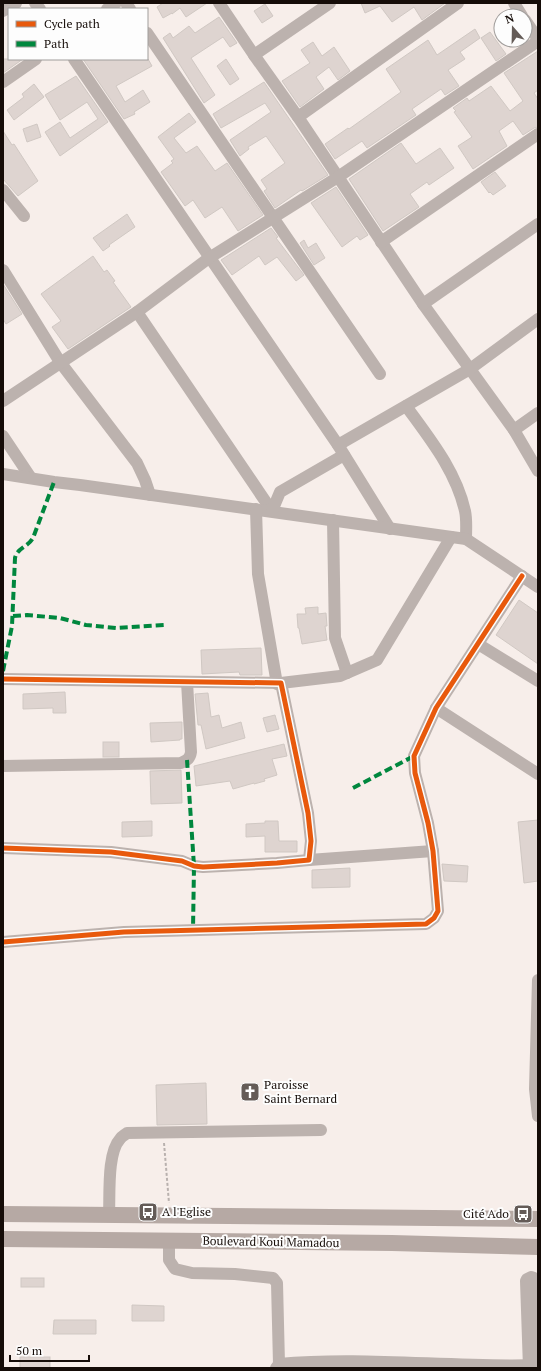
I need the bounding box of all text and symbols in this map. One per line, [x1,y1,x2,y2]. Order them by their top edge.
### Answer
legend [8,8,148,60]
north arrow [493,8,533,48]
text: N [503,10,517,27]
text: Cycle path [44,16,100,31]
text: Path [44,36,69,51]
place label: Paroisse Saint Bernard [264,1077,337,1106]
church icon: Paroisse Saint Bernard [239,1081,261,1103]
bus stop icon: A l'Eglise [137,1201,159,1223]
bus stop icon: Cité Ado [512,1203,534,1225]
place label: A l'Eglise [162,1204,211,1219]
place label: Cité Ado [463,1206,509,1221]
street label: Boulevard Koui Mamadou [202,1233,340,1250]
scale bar [10,1337,89,1363]
text: 50 m [16,1343,43,1358]

